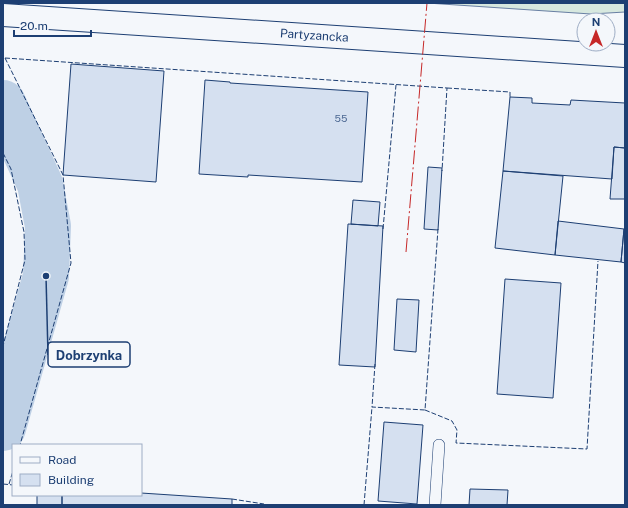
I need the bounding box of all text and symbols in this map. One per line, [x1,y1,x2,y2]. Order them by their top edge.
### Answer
scale bar [14,12,91,38]
north arrow [576,12,616,52]
text: N [592,16,600,28]
text: 20 m [20,19,48,33]
street label: Partyzancka [280,26,349,45]
house number: 55 [335,112,347,124]
callout: Dobrzynka [48,342,130,367]
text: Dobrzynka [56,348,122,363]
legend [12,444,142,496]
text: Road [48,453,76,467]
text: Building [48,473,94,487]

